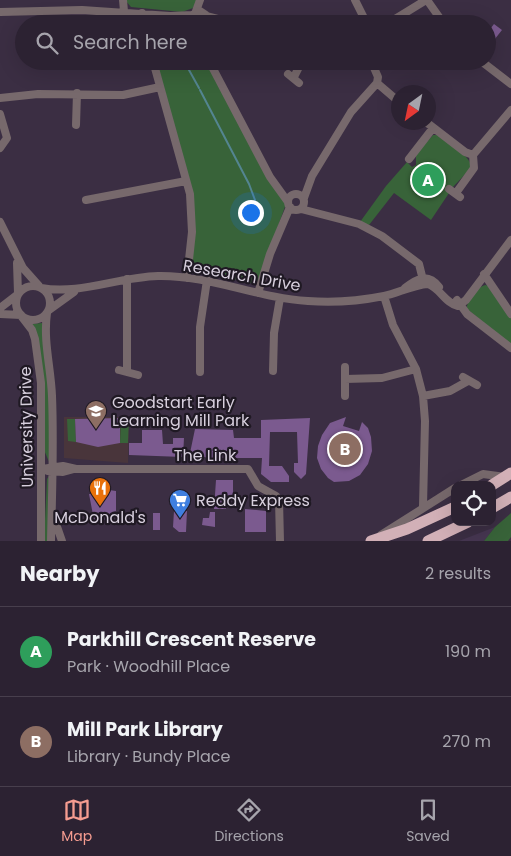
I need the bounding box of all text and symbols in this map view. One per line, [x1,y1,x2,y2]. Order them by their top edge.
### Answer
search box [15,15,496,70]
icon: search [33,29,61,57]
text: Search here [73,29,187,56]
north arrow [391,85,436,130]
pin: A [412,161,444,199]
your location [238,200,264,226]
street label: Research Drive [181,254,303,297]
street label: University Drive [14,366,39,488]
place label: Goodstart Early Learning Mill Park [112,391,250,432]
school or university icon: Goodstart Early Learning Mill Park [84,399,108,430]
pin: B [329,430,361,468]
street label: The Link [174,444,237,467]
restaurant icon: McDonald's [88,476,112,507]
map controls [451,481,496,526]
button: locate [451,481,496,526]
supermarket icon: Reddy Express [168,488,192,519]
place label: Reddy Express [196,489,310,512]
place label: McDonald's [54,506,146,529]
text: Nearby [20,559,100,588]
text: 2 results [425,562,491,585]
text: Parkhill Crescent Reserve [67,626,316,653]
text: A [30,640,42,663]
text: 190 m [445,640,491,663]
text: Park · Woodhill Place [67,655,230,678]
text: Mill Park Library [67,716,223,743]
text: B [31,730,41,753]
text: 270 m [442,730,491,753]
text: Library · Bundy Place [67,745,230,768]
tab: Map [61,796,92,847]
tab: Directions [214,796,284,847]
tab: Saved [406,796,450,847]

